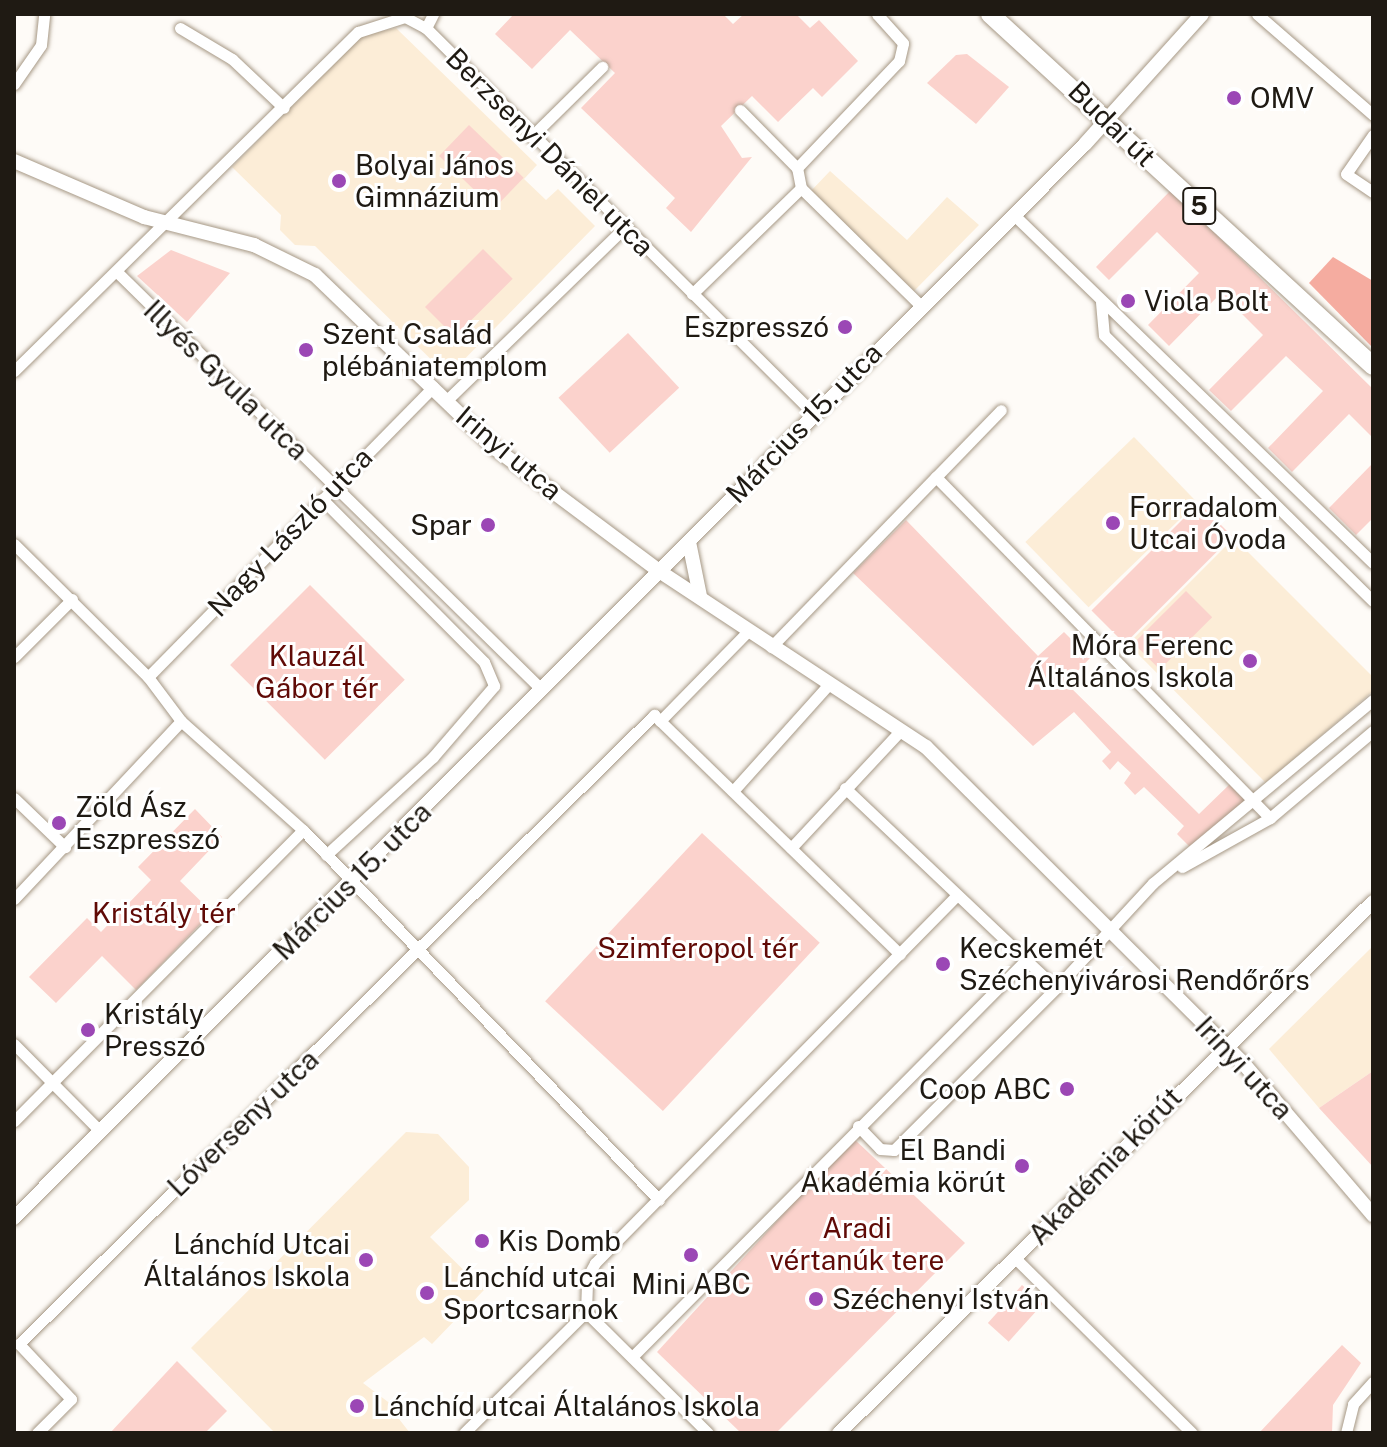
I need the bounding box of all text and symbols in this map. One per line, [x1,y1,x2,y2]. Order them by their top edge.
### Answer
street label: Berzsenyi Dániel utca [439,41,661,263]
street label: Budai út [1061,74,1163,174]
place label: OMV [1250,81,1314,115]
marker: OMV [1225,89,1243,107]
place label: Bolyai János Gimnázium [355,148,514,214]
marker: Bolyai János Gimnázium [330,172,348,190]
road number: 5 [1181,184,1217,228]
place label: Viola Bolt [1144,284,1269,318]
marker: Viola Bolt [1119,292,1137,310]
street label: Illyés Gyula utca [137,293,315,467]
place label: Eszpresszó [684,310,829,344]
place label: Szent Család plébániatemplom [322,317,547,383]
marker: Eszpresszó [836,318,854,336]
street label: Március 15. utca [719,336,889,510]
marker: Szent Család plébániatemplom [297,341,315,359]
street label: Irinyi utca [449,399,569,507]
street label: Nagy László utca [201,440,379,624]
place label: Forradalom Utcai Óvoda [1129,490,1286,556]
place label: Spar [410,508,472,542]
marker: Forradalom Utcai Óvoda [1104,514,1122,532]
marker: Spar [479,516,497,534]
place label: Móra Ferenc Általános Iskola [1027,628,1234,694]
park label: Klauzál Gábor tér [255,639,379,705]
marker: Móra Ferenc Általános Iskola [1241,652,1259,670]
place label: Zöld Ász Eszpresszó [75,790,220,856]
street label: Március 15. utca [266,795,438,967]
marker: Zöld Ász Eszpresszó [50,814,68,832]
park label: Kristály tér [92,896,236,930]
park label: Szimferopol tér [597,931,799,965]
place label: Kecskemét Széchenyivárosi Rendőrőrs [959,931,1310,997]
marker: Kecskemét Széchenyivárosi Rendőrőrs [934,955,952,973]
place label: Kristály Presszó [104,997,206,1063]
street label: Irinyi utca [1188,1010,1300,1126]
marker: Kristály Presszó [79,1021,97,1039]
street label: Lóverseny utca [161,1043,325,1203]
place label: Coop ABC [919,1072,1051,1106]
street label: Akadémia körút [1021,1080,1189,1252]
marker: Coop ABC [1058,1080,1076,1098]
place label: El Bandi Akadémia körút [800,1133,1006,1199]
marker: El Bandi Akadémia körút [1013,1157,1031,1175]
park label: Aradi vértanúk tere [770,1211,944,1277]
place label: Kis Domb [498,1224,621,1258]
place label: Lánchíd Utcai Általános Iskola [143,1227,350,1293]
marker: Kis Domb [473,1232,491,1250]
marker: Mini ABC [682,1246,700,1264]
marker: Lánchíd Utcai Általános Iskola [357,1251,375,1269]
place label: Lánchíd utcai Sportcsarnok [443,1260,619,1326]
place label: Mini ABC [631,1267,751,1301]
place label: Széchenyi István [832,1282,1049,1316]
marker: Lánchíd utcai Sportcsarnok [418,1284,436,1302]
marker: Széchenyi István [807,1290,825,1308]
place label: Lánchíd utcai Általános Iskola [373,1389,760,1423]
marker: Lánchíd utcai Általános Iskola [348,1397,366,1415]

